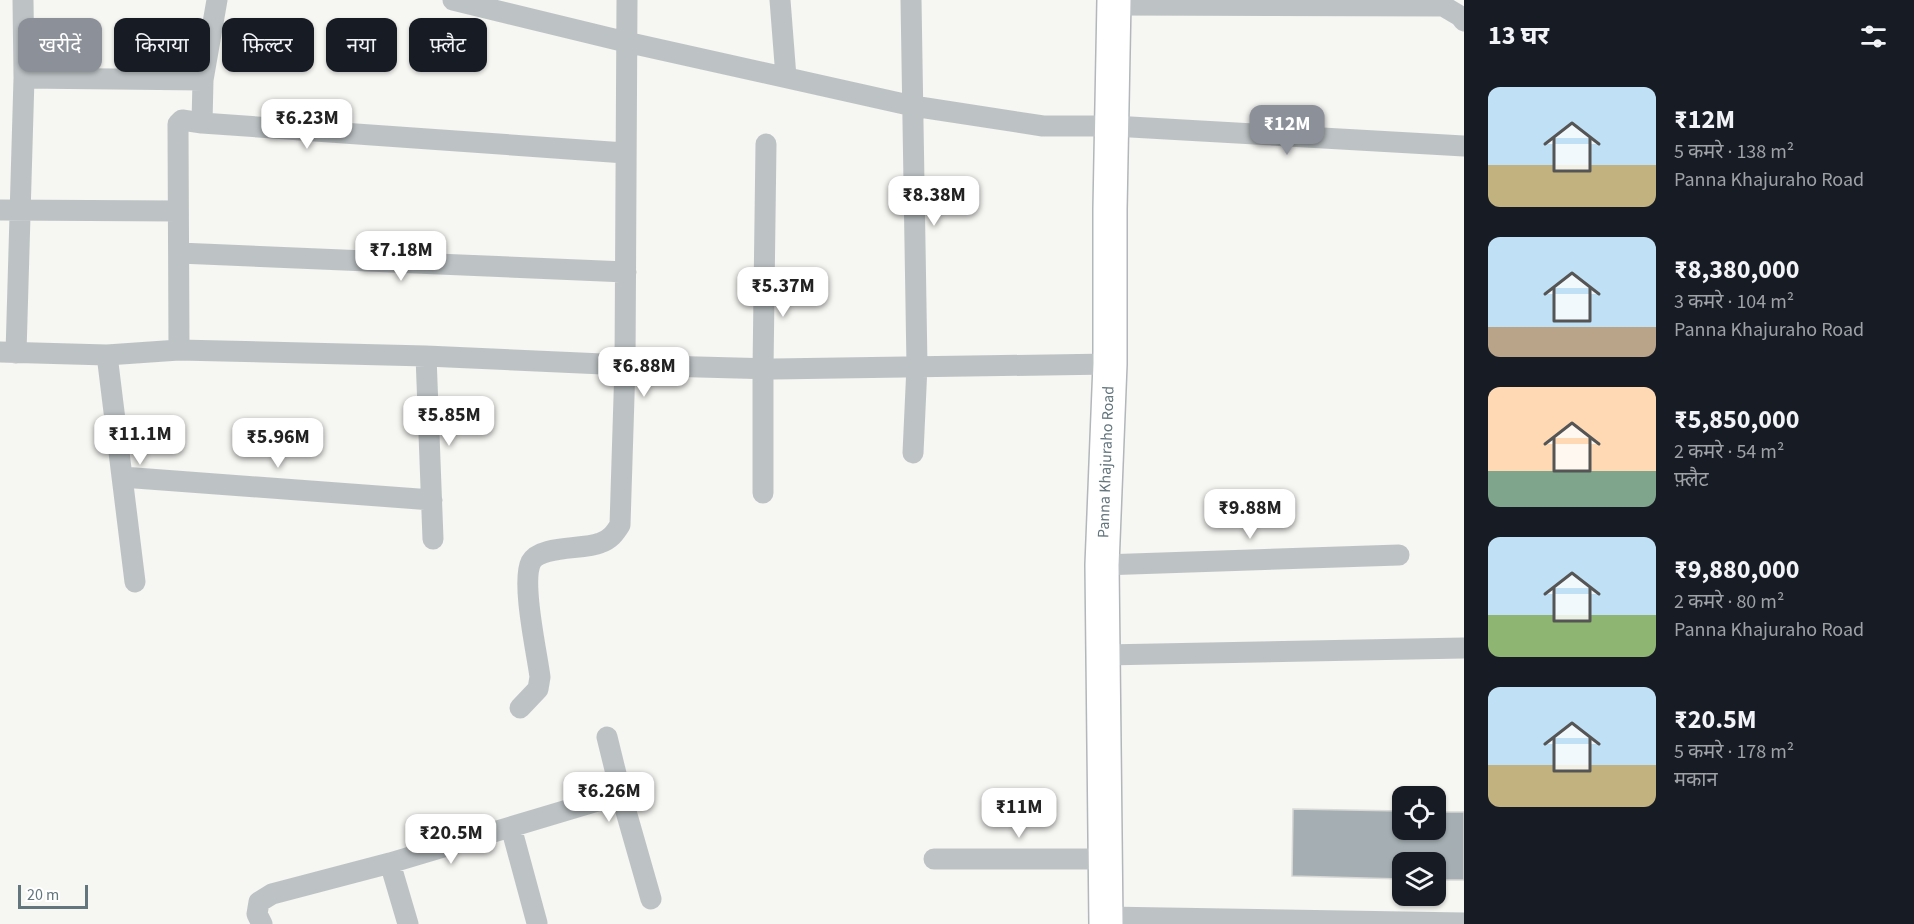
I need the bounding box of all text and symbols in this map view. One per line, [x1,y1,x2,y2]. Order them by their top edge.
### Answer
text: 13 घर [1488,17,1549,54]
chip: खरीदें [18,18,102,72]
chip: किराया [114,18,210,72]
chip: फ़िल्टर [222,18,314,72]
chip: नया [326,18,397,72]
chip: फ़्लैट [409,18,487,72]
icon: filters [1857,20,1890,53]
pin: ₹6.23M [258,99,356,150]
text: ₹12M [1674,101,1735,138]
text: ₹6.23M [275,104,339,132]
pin: ₹12M [1251,105,1323,156]
text: ₹12M [1264,110,1310,138]
icon: home [1536,111,1608,183]
text: 5 कमरे · 138 m² [1674,138,1794,166]
text: Panna Khajuraho Road [1674,166,1864,194]
pin: ₹8.38M [885,176,983,227]
text: ₹8.38M [902,181,966,209]
pin: ₹7.18M [352,231,450,282]
text: ₹7.18M [369,236,433,264]
text: ₹8,380,000 [1674,251,1799,288]
icon: home [1536,261,1608,333]
pin: ₹5.37M [734,267,832,318]
text: ₹5.37M [751,272,815,300]
text: 3 कमरे · 104 m² [1674,288,1794,316]
text: Panna Khajuraho Road [1674,316,1864,344]
pin: ₹6.88M [595,347,693,398]
text: ₹6.88M [612,352,676,380]
street label: Panna Khajuraho Road [1092,386,1120,538]
pin: ₹5.85M [400,396,498,447]
text: ₹5.85M [417,401,481,429]
text: ₹5,850,000 [1674,401,1799,438]
icon: home [1536,411,1608,483]
pin: ₹11.1M [91,415,189,466]
pin: ₹5.96M [229,418,327,469]
text: ₹11.1M [108,420,172,448]
text: ₹5.96M [246,423,310,451]
text: 2 कमरे · 54 m² [1674,438,1784,466]
text: फ़्लैट [1674,466,1709,494]
pin: ₹9.88M [1201,489,1299,540]
text: ₹9.88M [1218,494,1282,522]
text: ₹9,880,000 [1674,551,1799,588]
icon: home [1536,561,1608,633]
text: 2 कमरे · 80 m² [1674,588,1784,616]
text: Panna Khajuraho Road [1674,616,1864,644]
text: ₹20.5M [1674,701,1757,738]
icon: home [1536,711,1608,783]
text: 5 कमरे · 178 m² [1674,738,1794,766]
text: मकान [1674,766,1718,794]
pin: ₹6.26M [560,772,658,823]
text: ₹6.26M [577,777,641,805]
map controls [1392,786,1446,906]
button: locate [1392,786,1446,840]
pin: ₹11M [983,788,1055,839]
text: ₹11M [996,793,1042,821]
pin: ₹20.5M [402,814,500,865]
text: ₹20.5M [419,819,483,847]
button: layers [1392,852,1446,906]
scale bar [18,882,88,910]
text: 20 m [27,884,59,906]

